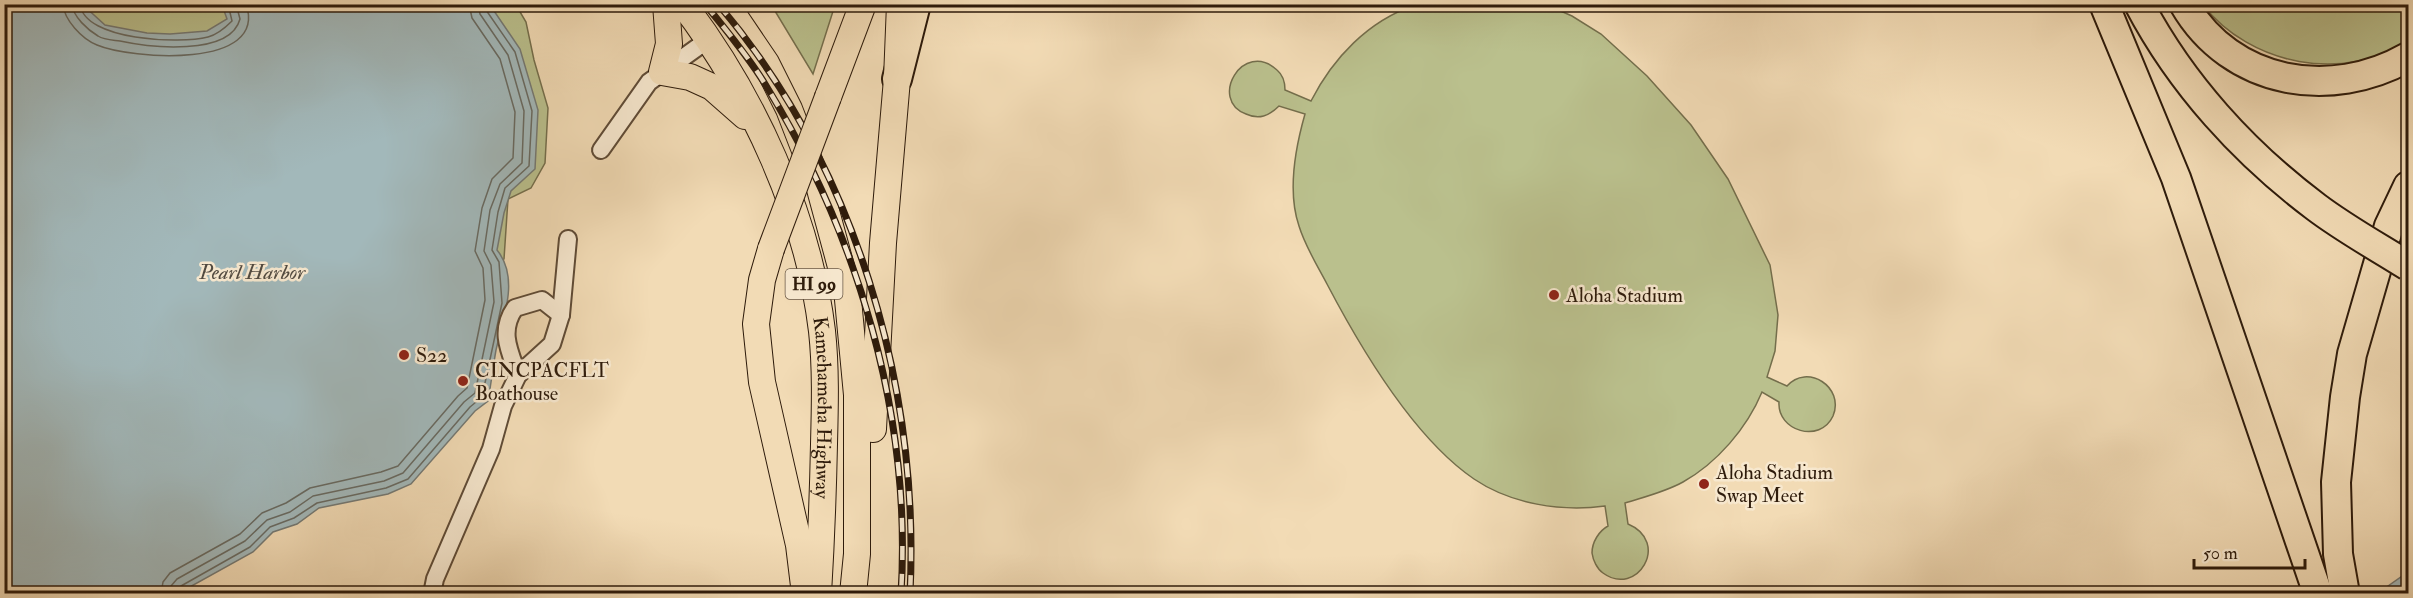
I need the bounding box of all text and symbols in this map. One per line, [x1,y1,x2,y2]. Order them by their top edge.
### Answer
water label: Pearl Harbor [198,259,306,286]
road number: HI 99 [786,269,842,299]
place label: Aloha Stadium [1565,283,1683,308]
marker: Aloha Stadium [1547,288,1561,302]
street label: Kamehameha Highway [808,315,837,500]
place label: S22 [416,343,447,368]
marker: S22 [397,348,411,362]
place label: CINCPACFLT Boathouse [475,358,609,406]
marker: CINCPACFLT Boathouse [456,374,470,388]
place label: Aloha Stadium Swap Meet [1715,460,1833,509]
marker: Aloha Stadium Swap Meet [1697,477,1711,491]
scale bar [2194,532,2305,570]
text: 50 m [2203,542,2238,565]

